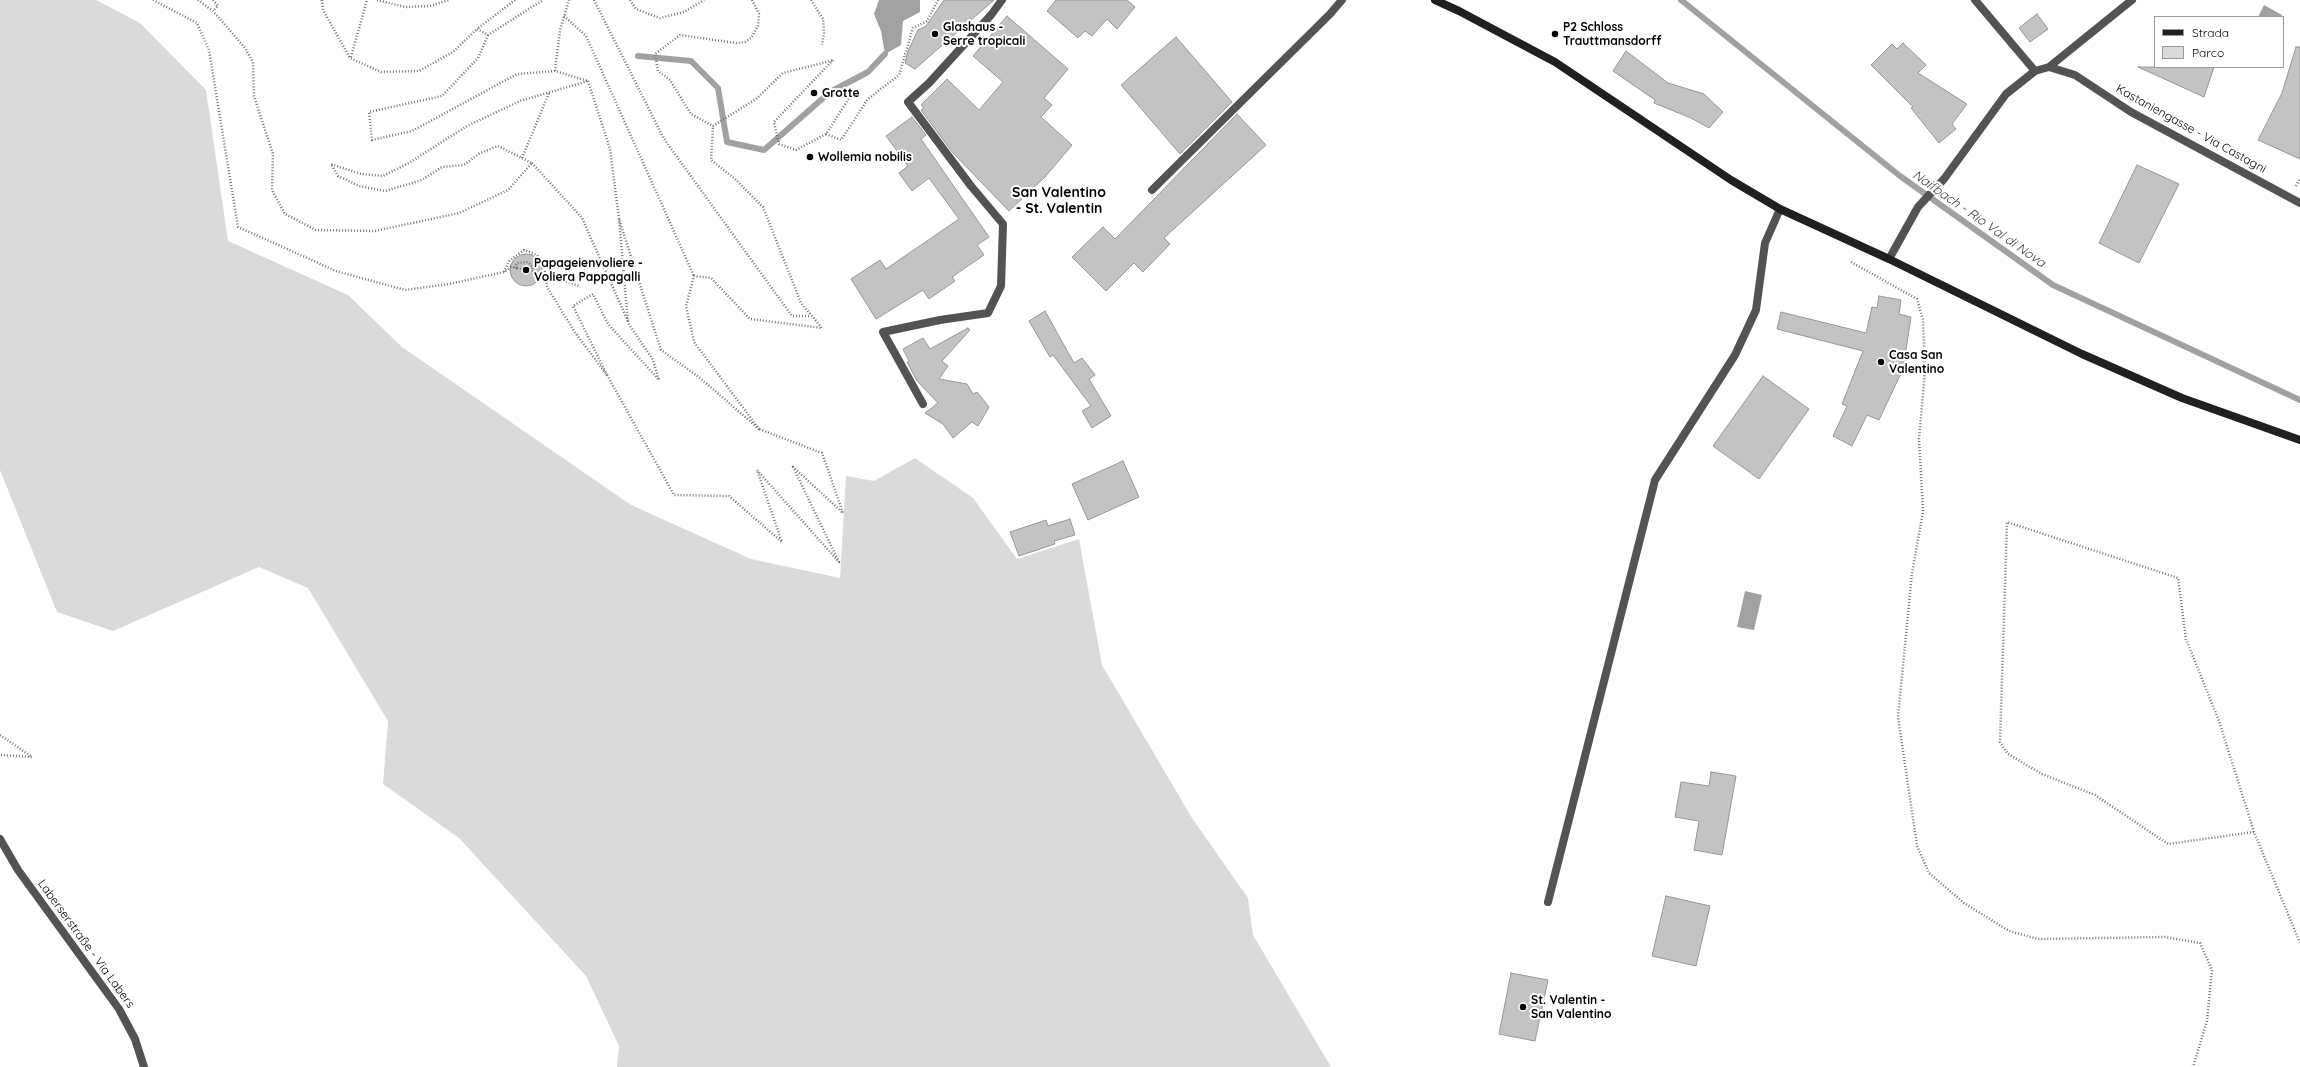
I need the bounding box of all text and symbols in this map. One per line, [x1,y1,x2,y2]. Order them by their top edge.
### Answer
legend [2154,16,2284,68]
place label: Glashaus - Serre tropicali [943,20,1025,48]
place label: P2 Schloss Trauttmansdorff [1563,20,1661,48]
text: Strada [2192,25,2229,40]
marker: Glashaus - Serre tropicali [930,29,940,39]
marker: P2 Schloss Trauttmansdorff [1550,29,1560,39]
text: Parco [2192,45,2224,60]
street label: Kastaniengasse - Via Castagni [2113,82,2269,176]
place label: Grotte [822,86,860,100]
marker: Grotte [809,88,819,98]
place label: Wollemia nobilis [818,150,912,164]
marker: Wollemia nobilis [805,152,815,162]
water label: Naifbach - Rio Val di Nova [1909,167,2049,271]
district label: San Valentino - St. Valentin [1012,185,1106,218]
place label: Papageienvoliere - Voliera Pappagalli [534,256,643,284]
marker: Papageienvoliere - Voliera Pappagalli [521,265,531,275]
place label: Casa San Valentino [1889,348,1944,376]
marker: Casa San Valentino [1876,357,1886,367]
street label: Laberserstraße - Via Labers [35,877,137,1011]
place label: St. Valentin - San Valentino [1531,993,1611,1021]
marker: St. Valentin - San Valentino [1518,1002,1528,1012]

